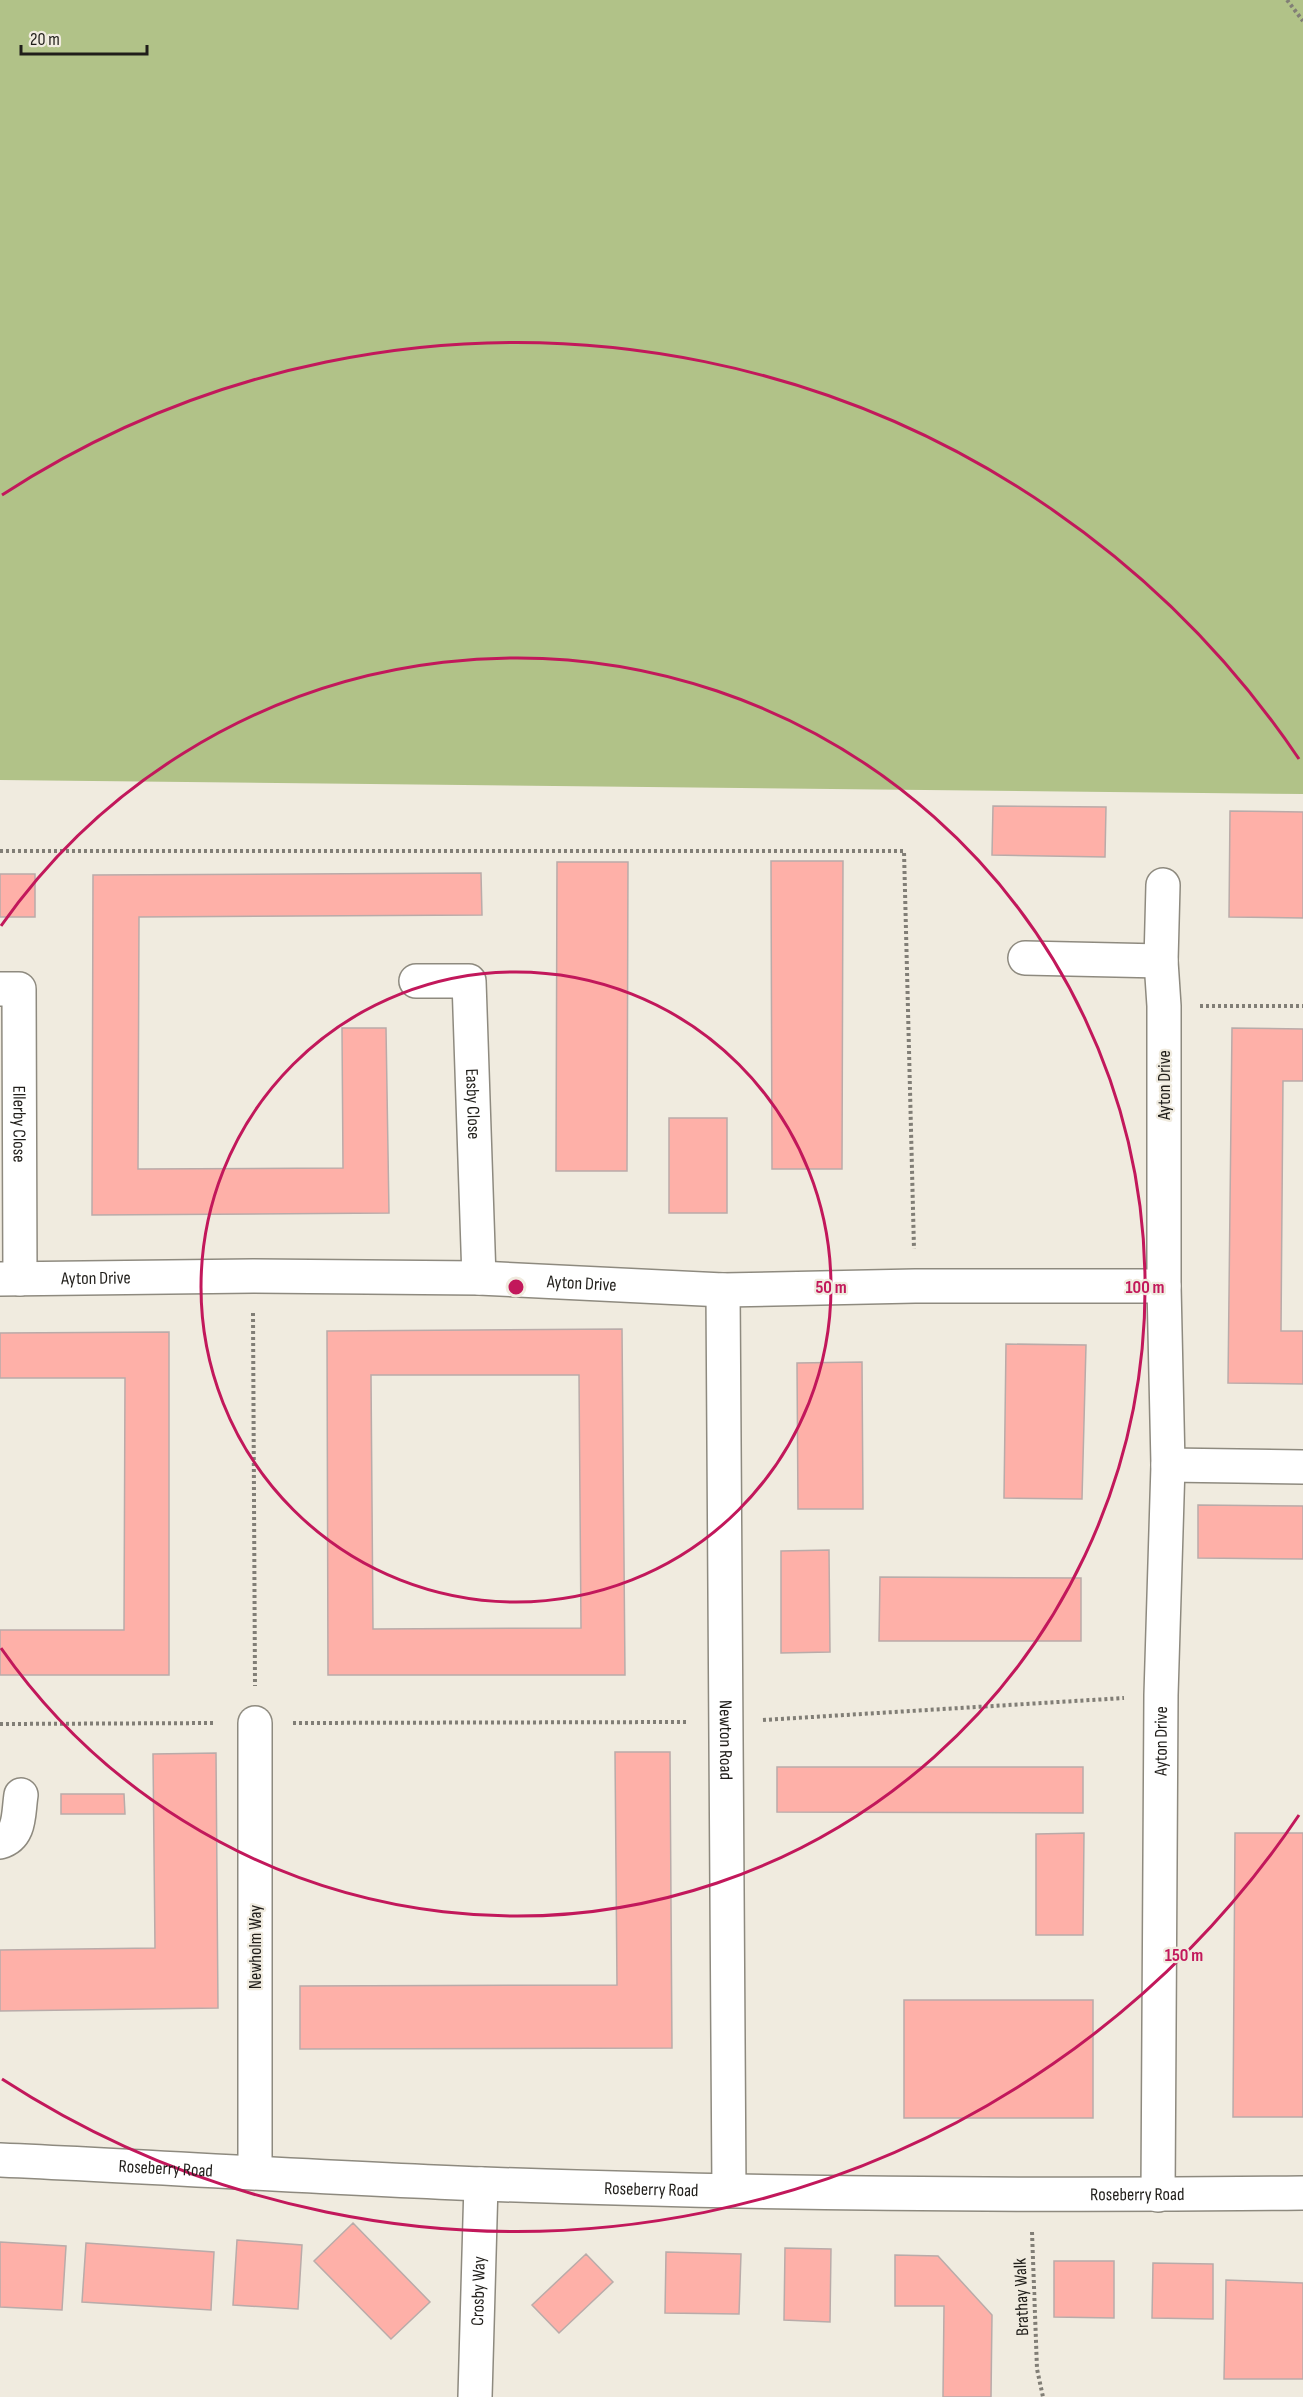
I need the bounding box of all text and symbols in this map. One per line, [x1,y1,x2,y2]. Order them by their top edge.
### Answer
scale bar [21,18,147,56]
text: 20 m [30,29,60,50]
street label: Ayton Drive [1154,1050,1175,1121]
street label: Easby Close [461,1068,484,1140]
street label: Ellerby Close [8,1085,30,1163]
street label: Ayton Drive [60,1267,131,1289]
street label: Ayton Drive [546,1271,617,1296]
centre of rings [506,1277,526,1297]
text: 50 m [815,1277,847,1298]
text: 100 m [1126,1277,1165,1298]
street label: Newton Road [715,1700,736,1780]
street label: Ayton Drive [1151,1706,1172,1777]
street label: Newholm Way [245,1905,266,1989]
text: 150 m [1165,1945,1203,1966]
street label: Roseberry Road [118,2156,213,2182]
street label: Roseberry Road [604,2178,699,2201]
street label: Roseberry Road [1090,2184,1185,2205]
street label: Crosby Way [467,2256,490,2326]
street label: Brathay Walk [1010,2258,1033,2336]

